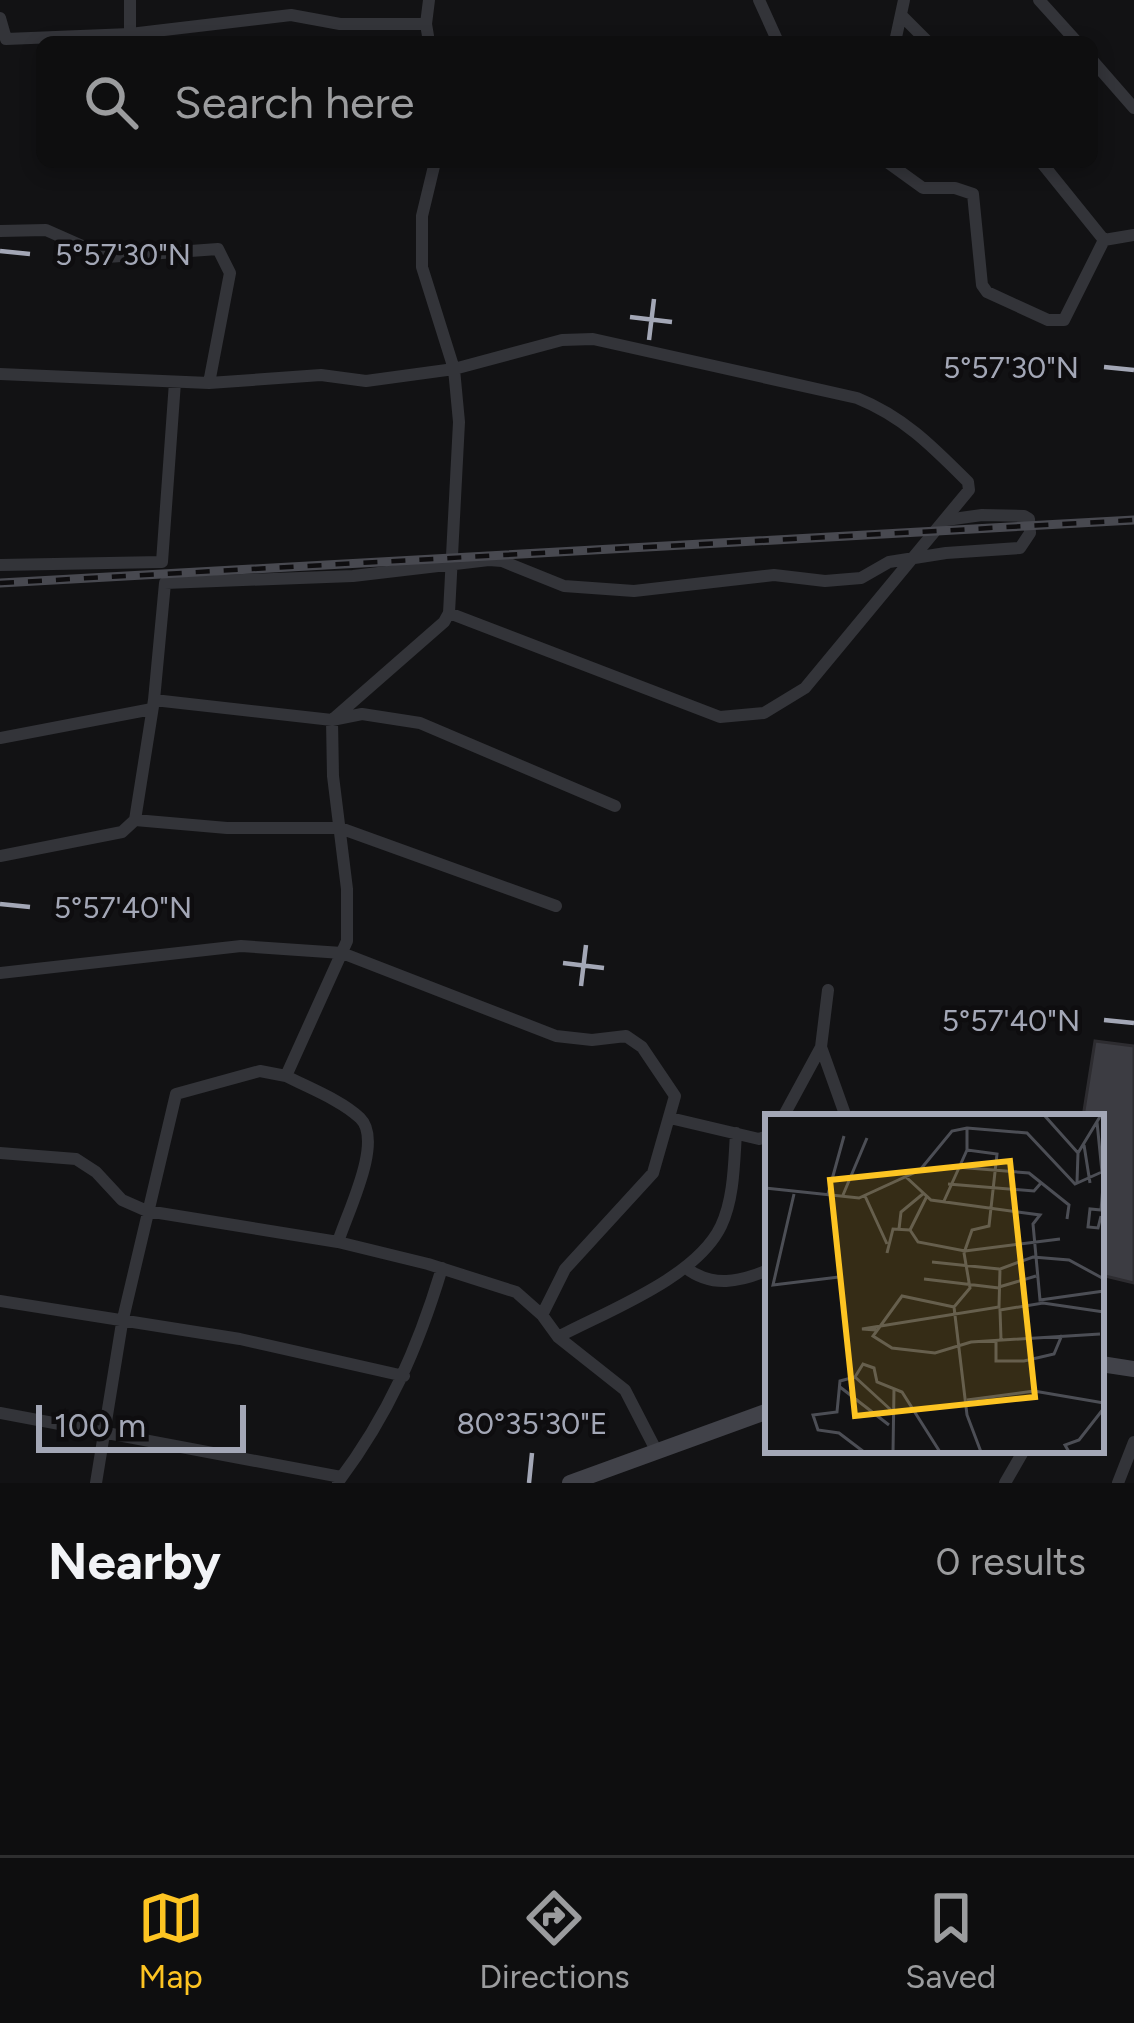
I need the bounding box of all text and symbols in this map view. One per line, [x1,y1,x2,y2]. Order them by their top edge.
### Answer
search box [36,36,1098,168]
icon: search [78,69,144,135]
text: Search here [174,75,414,129]
text: 5°57'30"N [55,236,191,273]
text: 5°57'30"N [943,349,1079,386]
text: 5°57'40"N [54,889,192,926]
text: 5°57'40"N [942,1002,1080,1039]
inset map [765,1114,1104,1453]
scale bar [36,1399,246,1452]
text: 80°35'30"E [456,1405,608,1442]
text: 100 m [54,1406,146,1445]
text: Nearby [48,1531,221,1592]
text: 0 results [935,1538,1086,1585]
tab: Map [138,1885,204,1996]
tab: Directions [479,1885,630,1996]
tab: Saved [905,1885,996,1996]

